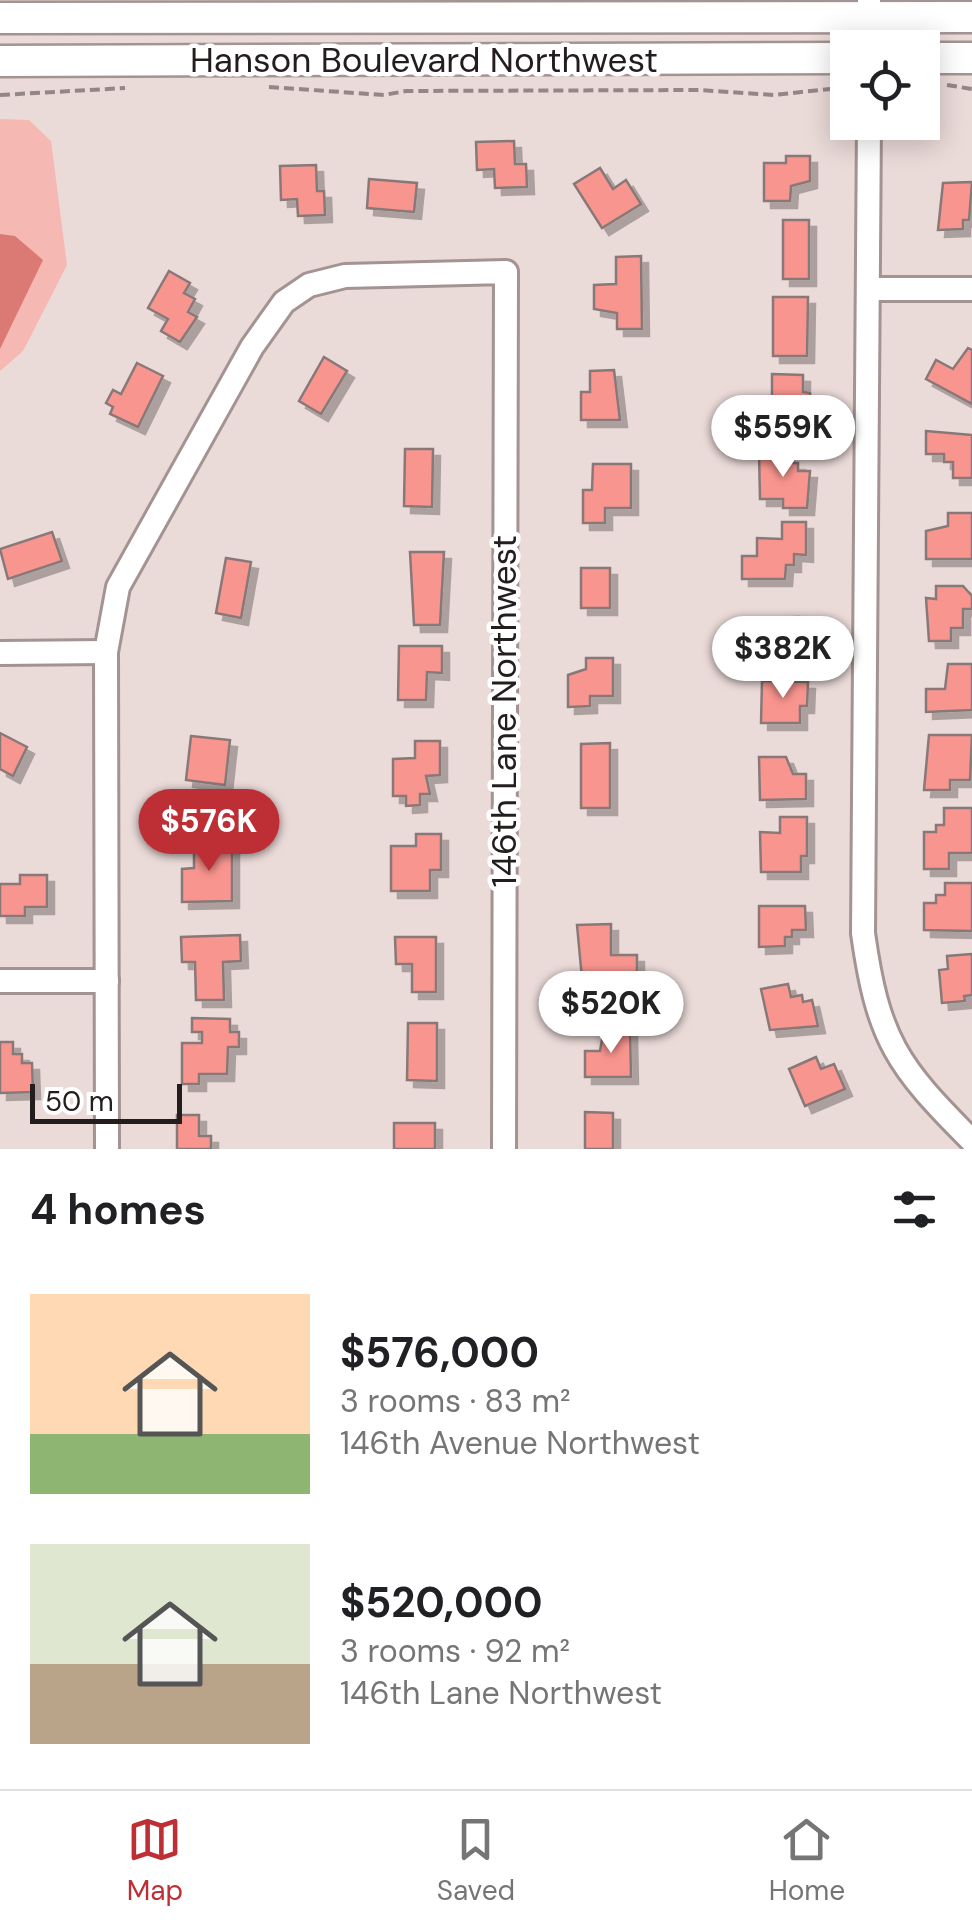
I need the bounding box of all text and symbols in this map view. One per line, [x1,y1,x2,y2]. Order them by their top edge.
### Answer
map controls [830,30,940,140]
button: locate [830,30,940,140]
street label: Hanson Boulevard Northwest [190,37,658,83]
pin: $559K [713,395,853,480]
text: $559K [733,406,833,448]
street label: 146th Lane Northwest [481,535,527,887]
pin: $382K [713,616,853,701]
text: $382K [734,627,832,669]
pin: $576K [139,789,279,874]
text: $576K [160,800,258,842]
pin: $520K [541,971,681,1056]
text: $520K [561,982,661,1024]
scale bar [30,1079,182,1124]
text: 50 m [45,1083,114,1120]
text: 4 homes [30,1182,206,1237]
icon: filters [887,1182,942,1237]
text: $576,000 [340,1325,539,1380]
icon: home [110,1334,230,1454]
text: 3 rooms · 83 m² [340,1380,571,1422]
text: 146th Avenue Northwest [340,1422,700,1464]
text: $520,000 [340,1575,543,1630]
icon: home [110,1584,230,1704]
text: 3 rooms · 92 m² [340,1630,570,1672]
text: 146th Lane Northwest [340,1672,662,1714]
tab: Map [127,1812,183,1909]
tab: Saved [437,1812,515,1909]
tab: Home [769,1812,845,1909]

